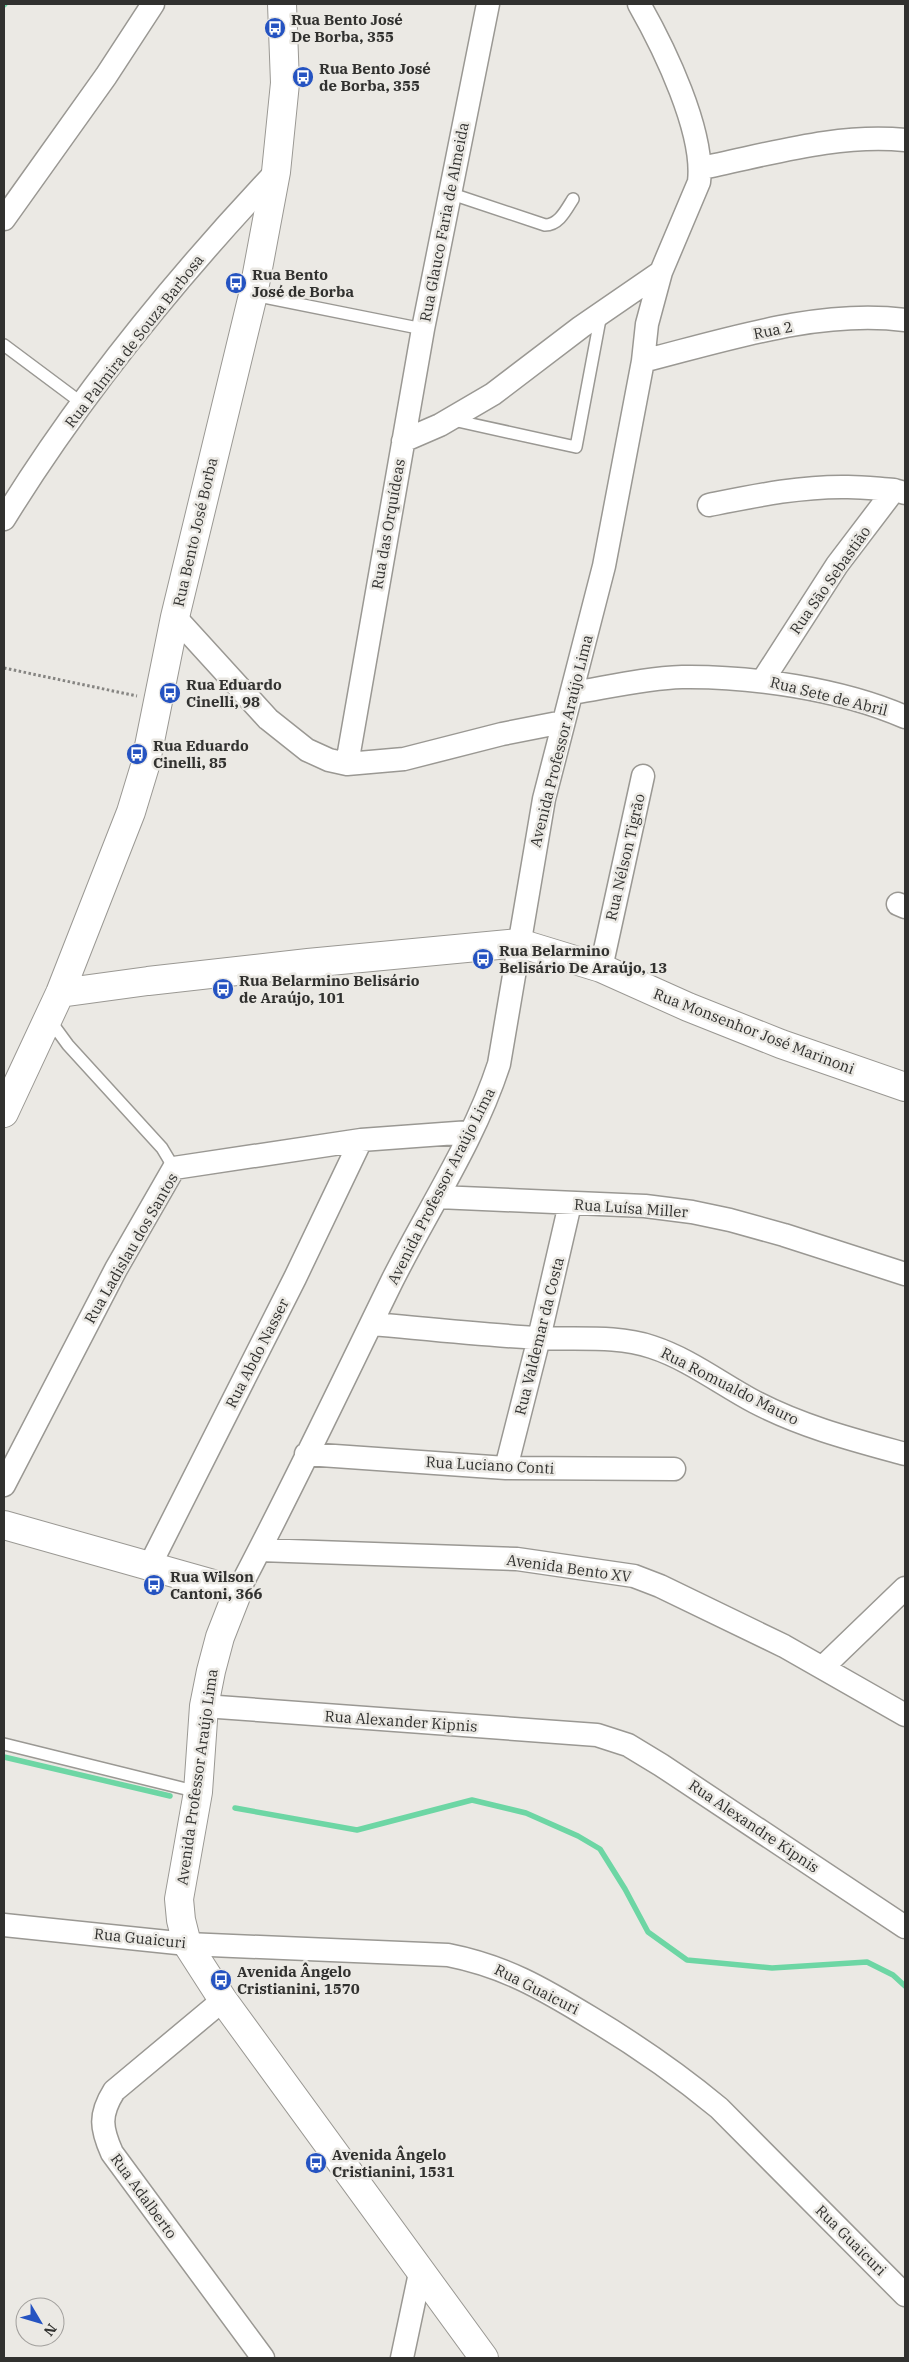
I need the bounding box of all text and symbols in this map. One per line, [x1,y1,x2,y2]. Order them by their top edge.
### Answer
place label: Rua Bento José De Borba, 355 [291,10,403,46]
bus stop icon: Rua Bento José De Borba, 355 [263,16,287,40]
place label: Rua Bento José de Borba, 355 [319,59,431,95]
bus stop icon: Rua Bento José de Borba, 355 [291,65,315,89]
street label: Rua Glauco Faria de Almeida [415,121,473,323]
street label: Rua Palmira de Souza Barbosa [60,251,208,431]
place label: Rua Bento José de Borba [252,265,355,301]
bus stop icon: Rua Bento José de Borba [224,271,248,295]
street label: Rua 2 [752,317,794,343]
street label: Rua Bento José Borba [169,456,221,608]
street label: Rua das Orquídeas [367,457,409,591]
street label: Rua São Sebastião [786,522,874,638]
street label: Avenida Professor Araújo Lima [525,633,597,849]
street label: Rua Sete de Abril [768,672,890,720]
place label: Rua Eduardo Cinelli, 98 [186,675,282,711]
bus stop icon: Rua Eduardo Cinelli, 98 [158,681,182,705]
place label: Rua Eduardo Cinelli, 85 [153,736,249,772]
bus stop icon: Rua Eduardo Cinelli, 85 [125,742,149,766]
street label: Rua Nélson Tigrão [601,792,649,922]
place label: Rua Belarmino Belisário De Araújo, 13 [499,941,667,977]
bus stop icon: Rua Belarmino Belisário De Araújo, 13 [471,947,495,971]
place label: Rua Belarmino Belisário de Araújo, 101 [239,971,420,1007]
bus stop icon: Rua Belarmino Belisário de Araújo, 101 [211,977,235,1001]
street label: Rua Monsenhor José Marinoni [651,984,858,1078]
street label: Avenida Professor Araújo Lima [383,1084,499,1288]
street label: Rua Ladislau dos Santos [80,1169,182,1327]
street label: Rua Luísa Miller [573,1195,689,1221]
street label: Rua Valdemar da Costa [510,1255,568,1417]
street label: Rua Abdo Nasser [221,1295,293,1411]
street label: Rua Romualdo Mauro [658,1343,802,1429]
street label: Rua Luciano Conti [425,1452,555,1478]
street label: Avenida Bento XV [505,1550,633,1586]
place label: Rua Wilson Cantoni, 366 [170,1567,262,1603]
bus stop icon: Rua Wilson Cantoni, 366 [142,1573,166,1597]
street label: Avenida Professor Araújo Lima [172,1668,222,1886]
street label: Rua Alexander Kipnis [324,1706,478,1736]
street label: Rua Alexandre Kipnis [685,1775,823,1877]
street label: Rua Guaicuri [93,1924,187,1952]
street label: Rua Guaicuri [492,1960,583,2019]
place label: Avenida Ângelo Cristianini, 1570 [237,1962,360,1998]
bus stop icon: Avenida Ângelo Cristianini, 1570 [209,1968,233,1992]
place label: Avenida Ângelo Cristianini, 1531 [332,2145,455,2181]
street label: Rua Adalberto [107,2150,181,2242]
bus stop icon: Avenida Ângelo Cristianini, 1531 [304,2151,328,2175]
street label: Rua Guaicuri [812,2201,891,2280]
north arrow [15,2297,65,2347]
text: N [40,2320,61,2340]

